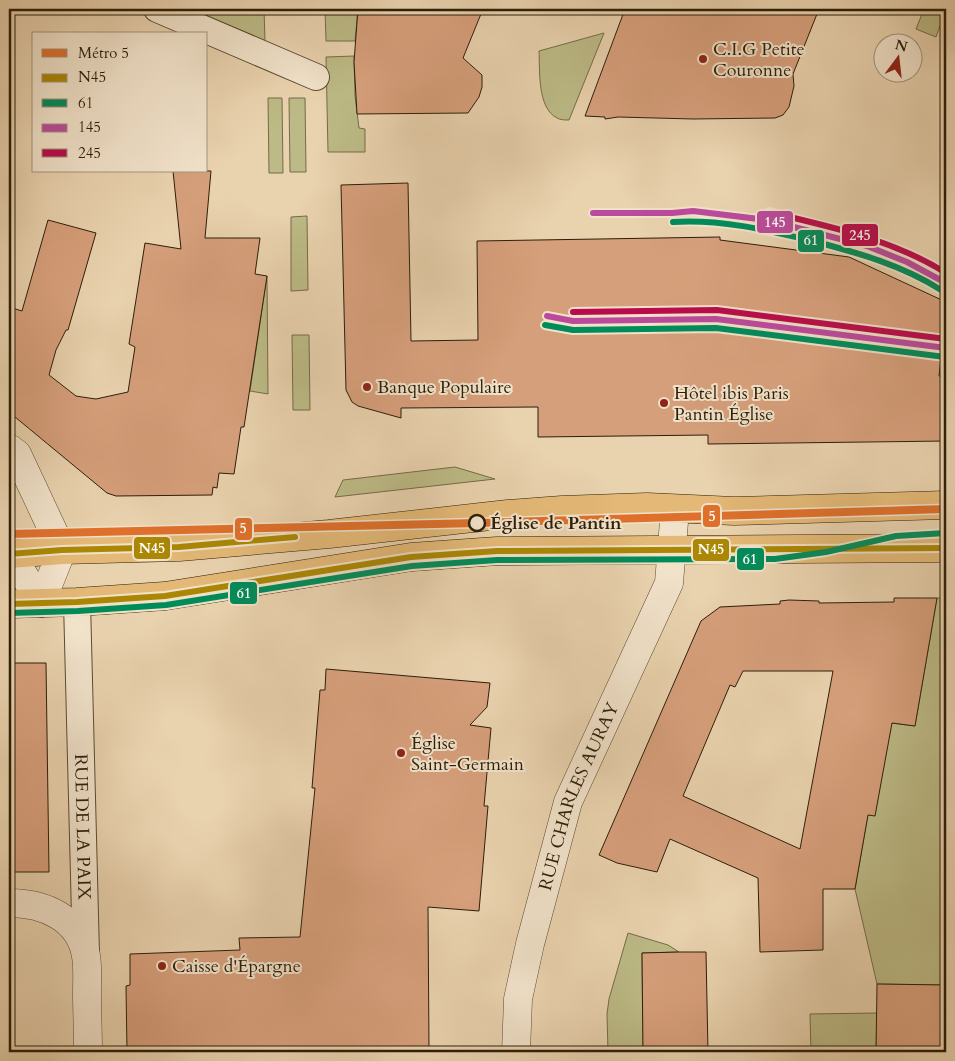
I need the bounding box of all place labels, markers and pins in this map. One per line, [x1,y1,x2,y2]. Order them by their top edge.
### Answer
place label: C.I.G Petite Couronne [713,37,805,83]
marker: C.I.G Petite Couronne [697,53,709,65]
place label: Banque Populaire [377,375,512,400]
marker: Banque Populaire [361,381,373,393]
place label: Hôtel ibis Paris Pantin Église [674,381,789,427]
marker: Hôtel ibis Paris Pantin Église [658,397,670,409]
place label: Église de Pantin [490,511,622,536]
marker: Église de Pantin [468,514,486,532]
place label: Église Saint-Germain [411,731,525,777]
marker: Église Saint-Germain [395,747,407,759]
place label: Caisse d'Épargne [172,954,301,979]
marker: Caisse d'Épargne [156,960,168,972]

